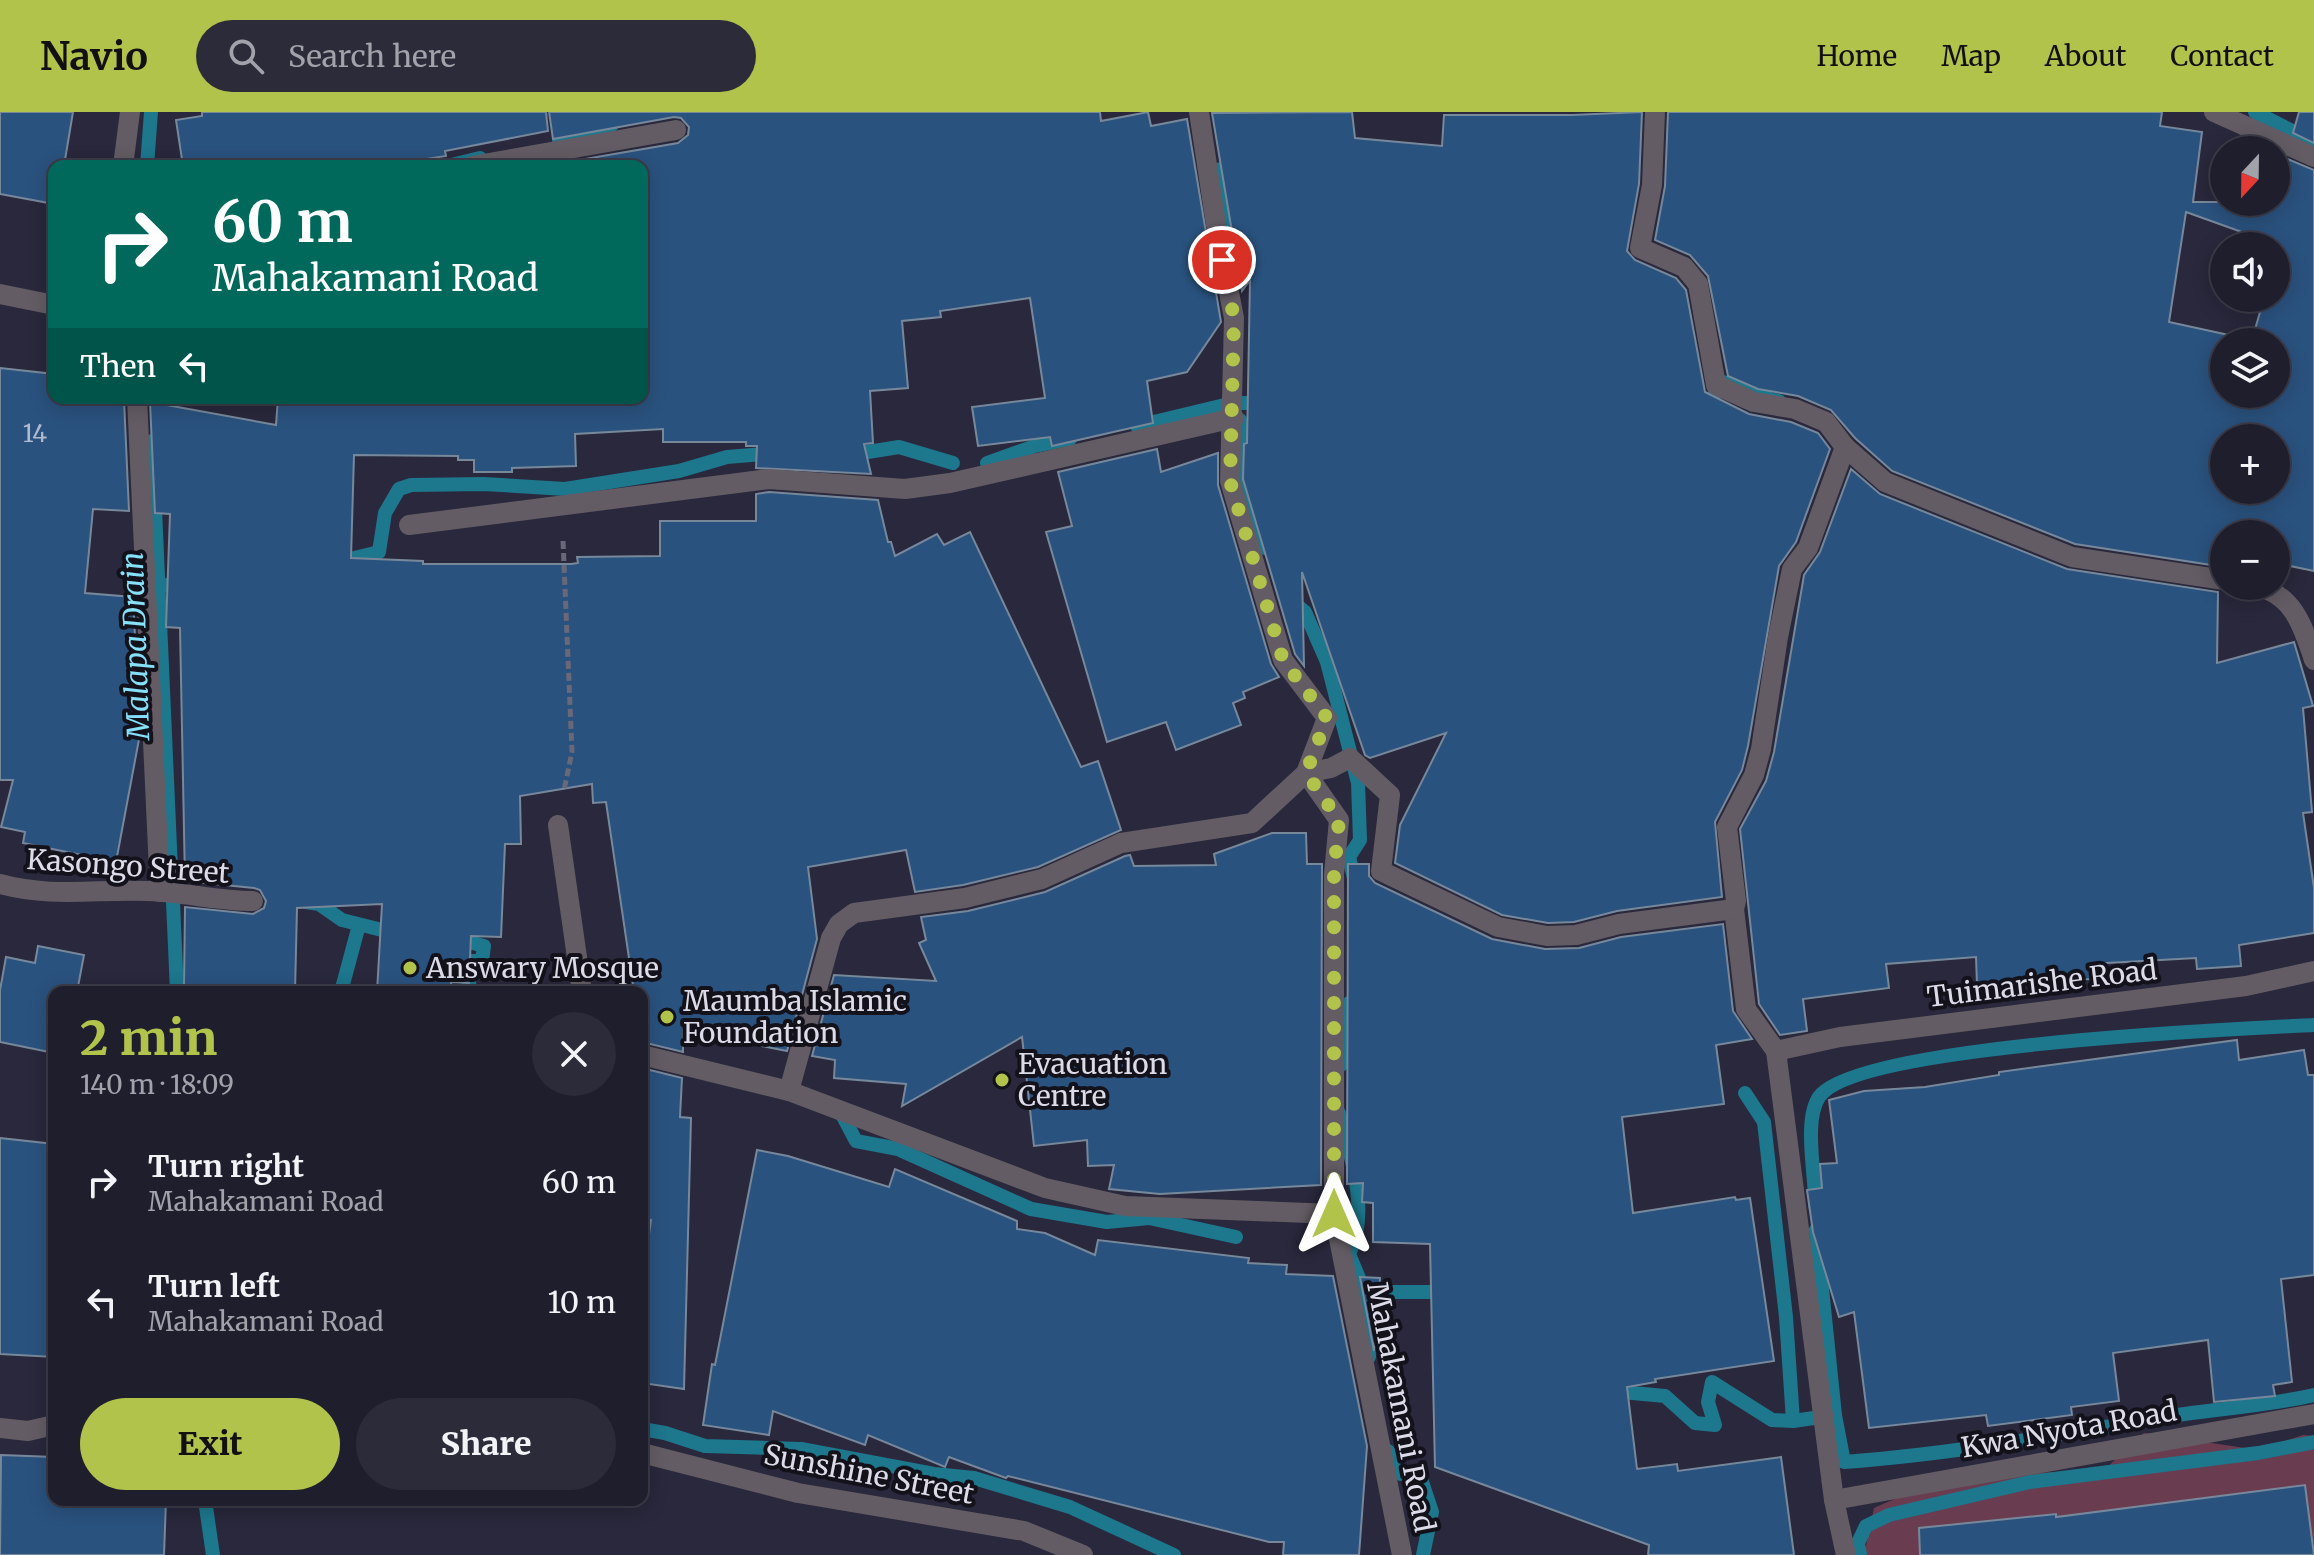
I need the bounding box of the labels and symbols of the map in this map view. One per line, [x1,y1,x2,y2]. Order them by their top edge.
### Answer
north arrow [2210,136,2290,216]
pin [1188,226,1256,294]
house number: 14 [23,418,47,449]
water label: Malapa Drain [113,551,157,743]
street label: Kasongo Street [25,841,231,891]
place label: Answary Mosque [425,950,659,986]
street label: Tuimarishe Road [1925,951,2159,1015]
marker: Answary Mosque [401,959,419,977]
place label: Maumba Islamic Foundation [683,983,907,1051]
marker: Maumba Islamic Foundation [658,1008,676,1026]
place label: Evacuation Centre [1018,1046,1167,1114]
marker: Evacuation Centre [993,1071,1011,1089]
position arrow [1292,1172,1376,1256]
street label: Mahakamani Road [1359,1279,1443,1535]
street label: Kwa Nyota Road [1958,1392,2180,1466]
street label: Sunshine Street [761,1436,977,1512]

